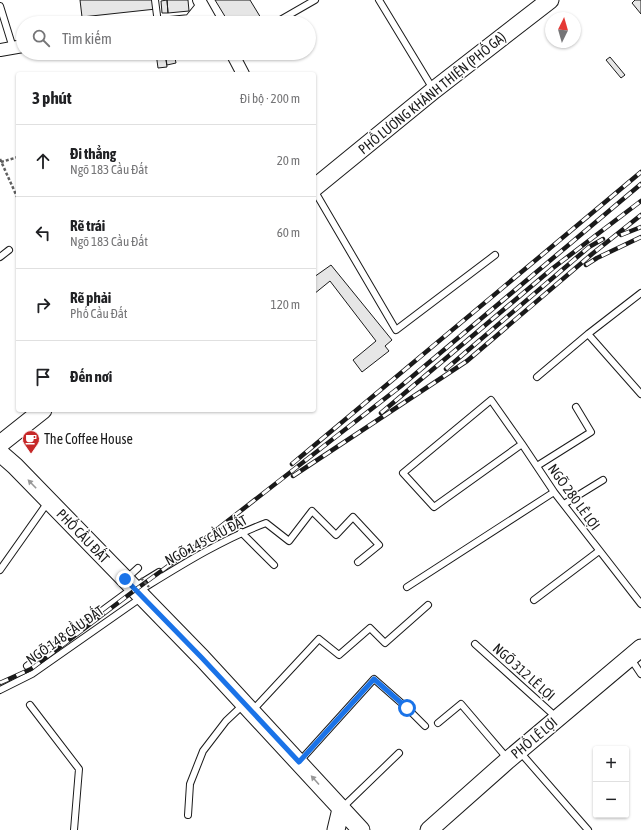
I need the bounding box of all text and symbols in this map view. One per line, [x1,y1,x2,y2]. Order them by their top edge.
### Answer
north arrow [545,12,581,48]
search box [16,16,316,60]
icon: search [30,27,52,49]
street label: PHỐ LƯƠNG KHÁNH THIỆN (PHỐ GA) [354,27,509,157]
text: Tìm kiếm [62,30,112,47]
text: 3 phút [32,88,72,108]
text: Đi bộ · 200 m [240,91,300,106]
text: Đi thẳng [70,145,116,162]
icon: ahead [32,150,54,172]
text: 20 m [277,153,300,168]
text: Ngõ 183 Cầu Đất [70,162,148,177]
text: Rẽ trái [70,217,105,234]
icon: left [32,222,54,244]
text: 60 m [277,225,300,240]
text: Ngõ 183 Cầu Đất [70,234,148,249]
text: Rẽ phải [70,289,111,306]
icon: right [32,294,54,316]
text: 120 m [271,297,300,312]
text: Phố Cầu Đất [70,306,128,321]
icon: arrive [32,366,54,388]
text: Đến nơi [70,368,112,385]
cafe icon: The Coffee House [21,429,41,454]
place label: The Coffee House [44,431,133,447]
street label: NGÕ 280 LÊ LỢI [545,461,603,533]
one-way arrow [27,479,37,489]
street label: PHỐ CẦU ĐẤT [53,504,114,566]
street label: NGÕ 145 CẦU ĐẤT [161,510,250,568]
route end [116,570,134,588]
street label: NGÕ 148 CẦU ĐẤT [22,601,107,668]
street label: NGÕ 312 LÊ LỢI [490,640,558,704]
route start [398,699,416,717]
street label: PHỐ LÊ LỢI [506,713,560,762]
map controls [593,746,629,818]
button: + [593,746,629,782]
one-way arrow [310,775,320,785]
button: − [593,782,629,818]

